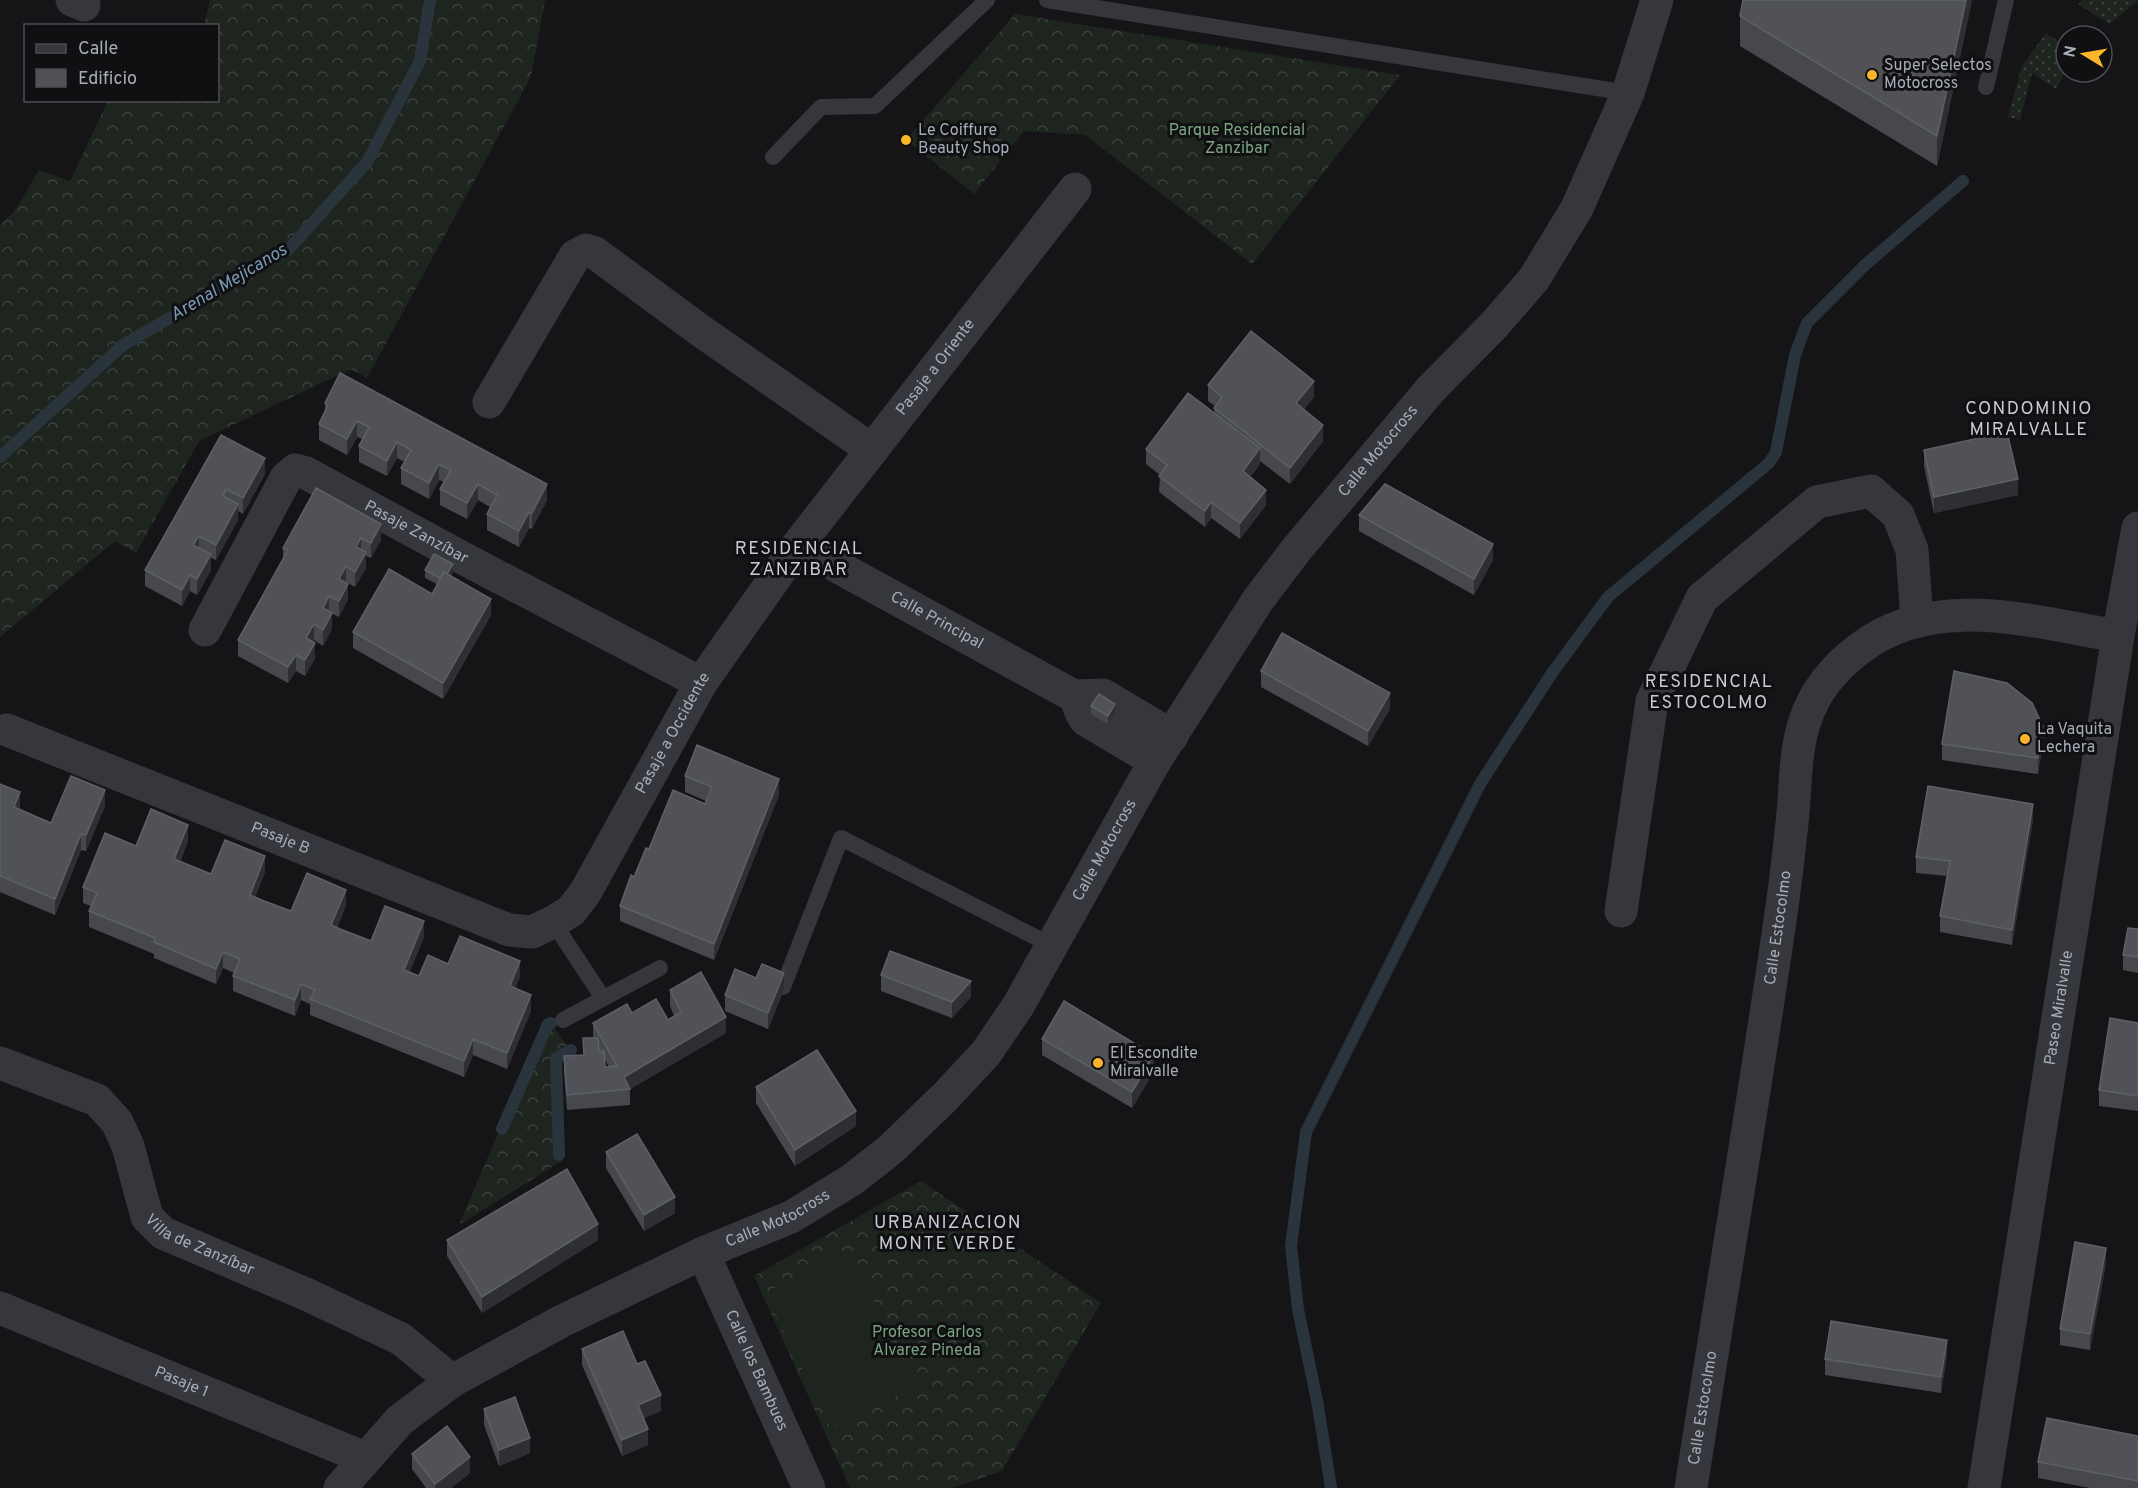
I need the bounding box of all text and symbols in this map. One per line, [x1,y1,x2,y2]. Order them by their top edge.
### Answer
legend [24,24,219,102]
north arrow [2054,24,2114,84]
text: Calle [78,38,118,61]
text: N [2060,44,2082,59]
place label: Super Selectos Motocross [1884,56,1992,94]
text: Edificio [78,68,137,91]
marker: Super Selectos Motocross [1865,68,1879,82]
place label: Le Coiffure Beauty Shop [918,121,1009,159]
park label: Parque Residencial Zanzibar [1169,121,1305,159]
marker: Le Coiffure Beauty Shop [899,133,913,147]
water label: Arenal Mejicanos [166,239,292,327]
street label: Pasaje a Oriente [892,315,980,420]
district label: CONDOMINIO MIRALVALLE [1965,398,2093,442]
street label: Calle Motocross [1334,401,1423,501]
street label: Pasaje Zanzíbar [361,497,471,569]
district label: RESIDENCIAL ZANZIBAR [735,538,863,582]
street label: Calle Principal [887,587,987,654]
street label: Pasaje a Occidente [632,669,715,798]
district label: RESIDENCIAL ESTOCOLMO [1645,671,1773,715]
place label: La Vaquita Lechera [2037,720,2112,758]
marker: La Vaquita Lechera [2018,732,2032,746]
street label: Calle Motocross [1068,796,1142,905]
street label: Pasaje B [248,818,312,859]
street label: Calle Estocolmo [1761,869,1797,986]
street label: Paseo Miralvalle [2041,949,2078,1067]
place label: El Escondite Miralvalle [1110,1044,1198,1082]
marker: El Escondite Miralvalle [1091,1056,1105,1070]
street label: Calle Motocross [723,1185,834,1253]
street label: Villa de Zanzíbar [140,1210,257,1281]
district label: URBANIZACION MONTE VERDE [874,1212,1022,1256]
street label: Calle los Bambues [720,1307,792,1434]
park label: Profesor Carlos Alvarez Pineda [872,1323,982,1361]
street label: Calle Estocolmo [1685,1349,1722,1466]
street label: Pasaje 1 [151,1362,211,1403]

